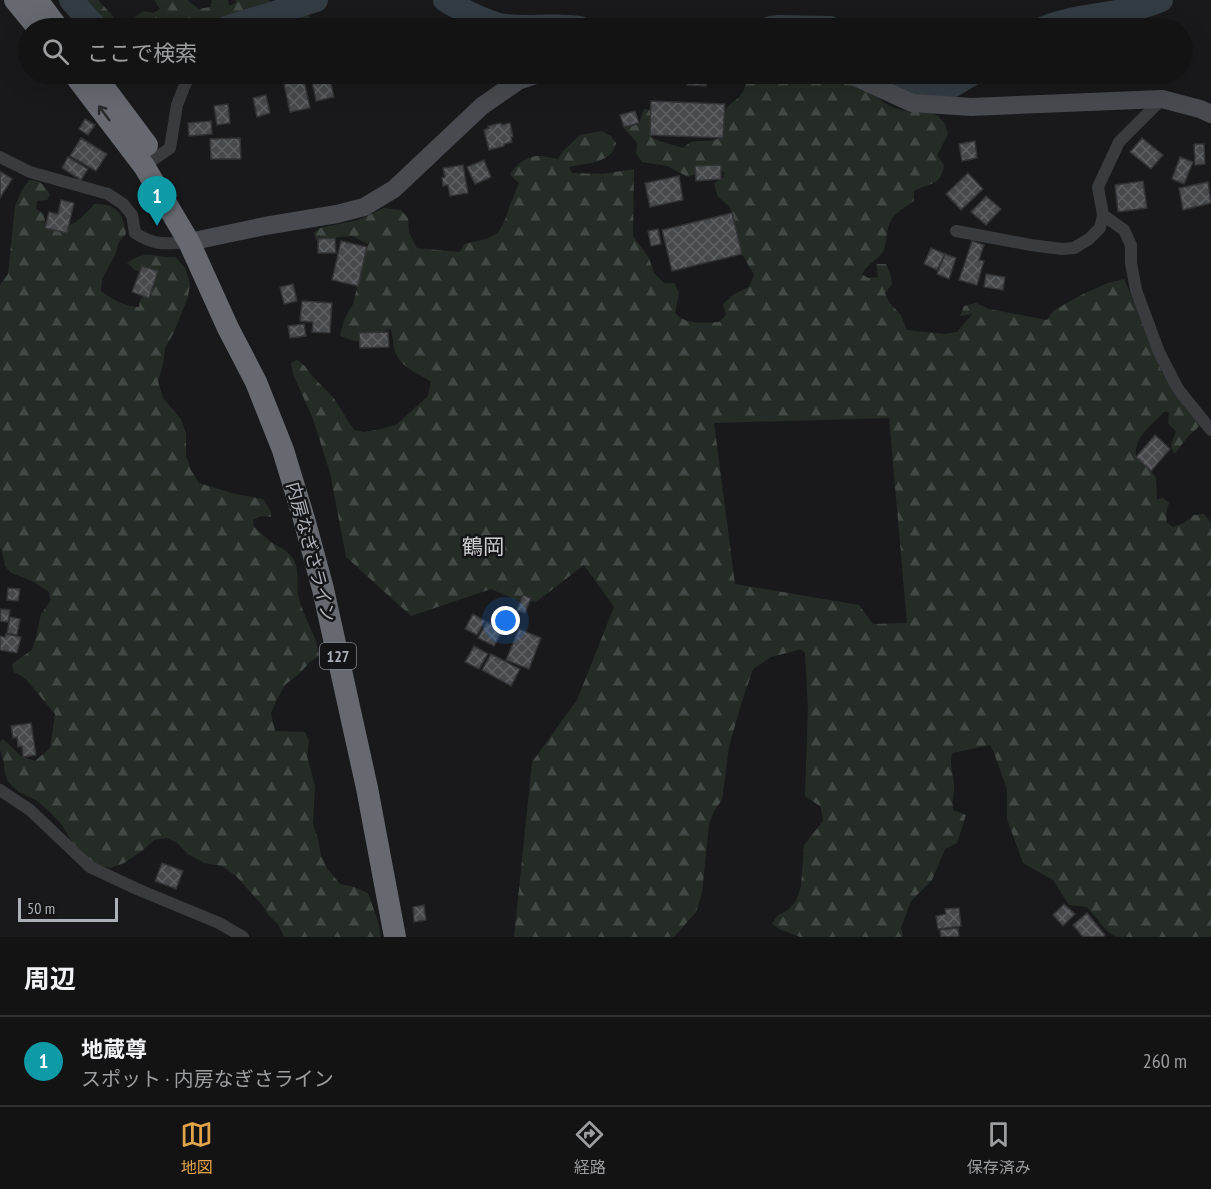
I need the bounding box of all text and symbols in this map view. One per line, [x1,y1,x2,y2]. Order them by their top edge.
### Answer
search box [18,18,1193,84]
icon: search [39,35,72,68]
text: ここで検索 [87,39,197,67]
one-way arrow [97,105,110,121]
pin: 1 [138,176,176,226]
street label: 内房なぎさライン [282,479,341,624]
district label: 鶴岡 [462,533,504,560]
your location [491,606,520,635]
road number: 127 [320,643,356,669]
scale bar [18,895,118,922]
text: 50 m [27,898,55,918]
text: 周辺 [24,962,76,995]
text: 地蔵尊 [81,1035,147,1063]
text: 1 [39,1048,48,1074]
text: 260 m [1143,1048,1187,1074]
text: スポット · 内房なぎさライン [81,1066,334,1092]
tab: 地図 [180,1118,213,1178]
tab: 経路 [573,1118,606,1178]
tab: 保存済み [967,1118,1031,1178]

